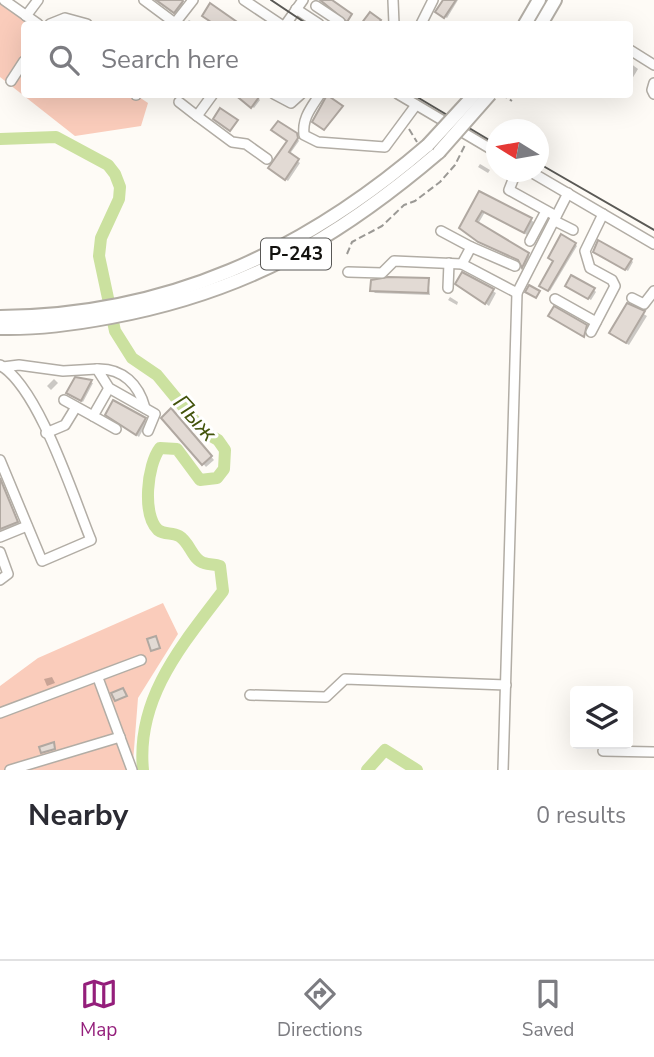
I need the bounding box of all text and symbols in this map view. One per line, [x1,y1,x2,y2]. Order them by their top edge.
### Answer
search box [21,21,633,98]
icon: search [45,41,83,79]
text: Search here [101,42,239,77]
north arrow [486,119,549,182]
road number: Р-243 [261,238,331,270]
water label: Пыж [166,388,225,448]
map controls [570,686,633,749]
button: layers [570,686,633,749]
text: Nearby [28,795,128,836]
text: 0 results [536,800,626,831]
tab: Map [80,975,118,1043]
tab: Directions [277,975,363,1043]
tab: Saved [522,975,574,1043]

